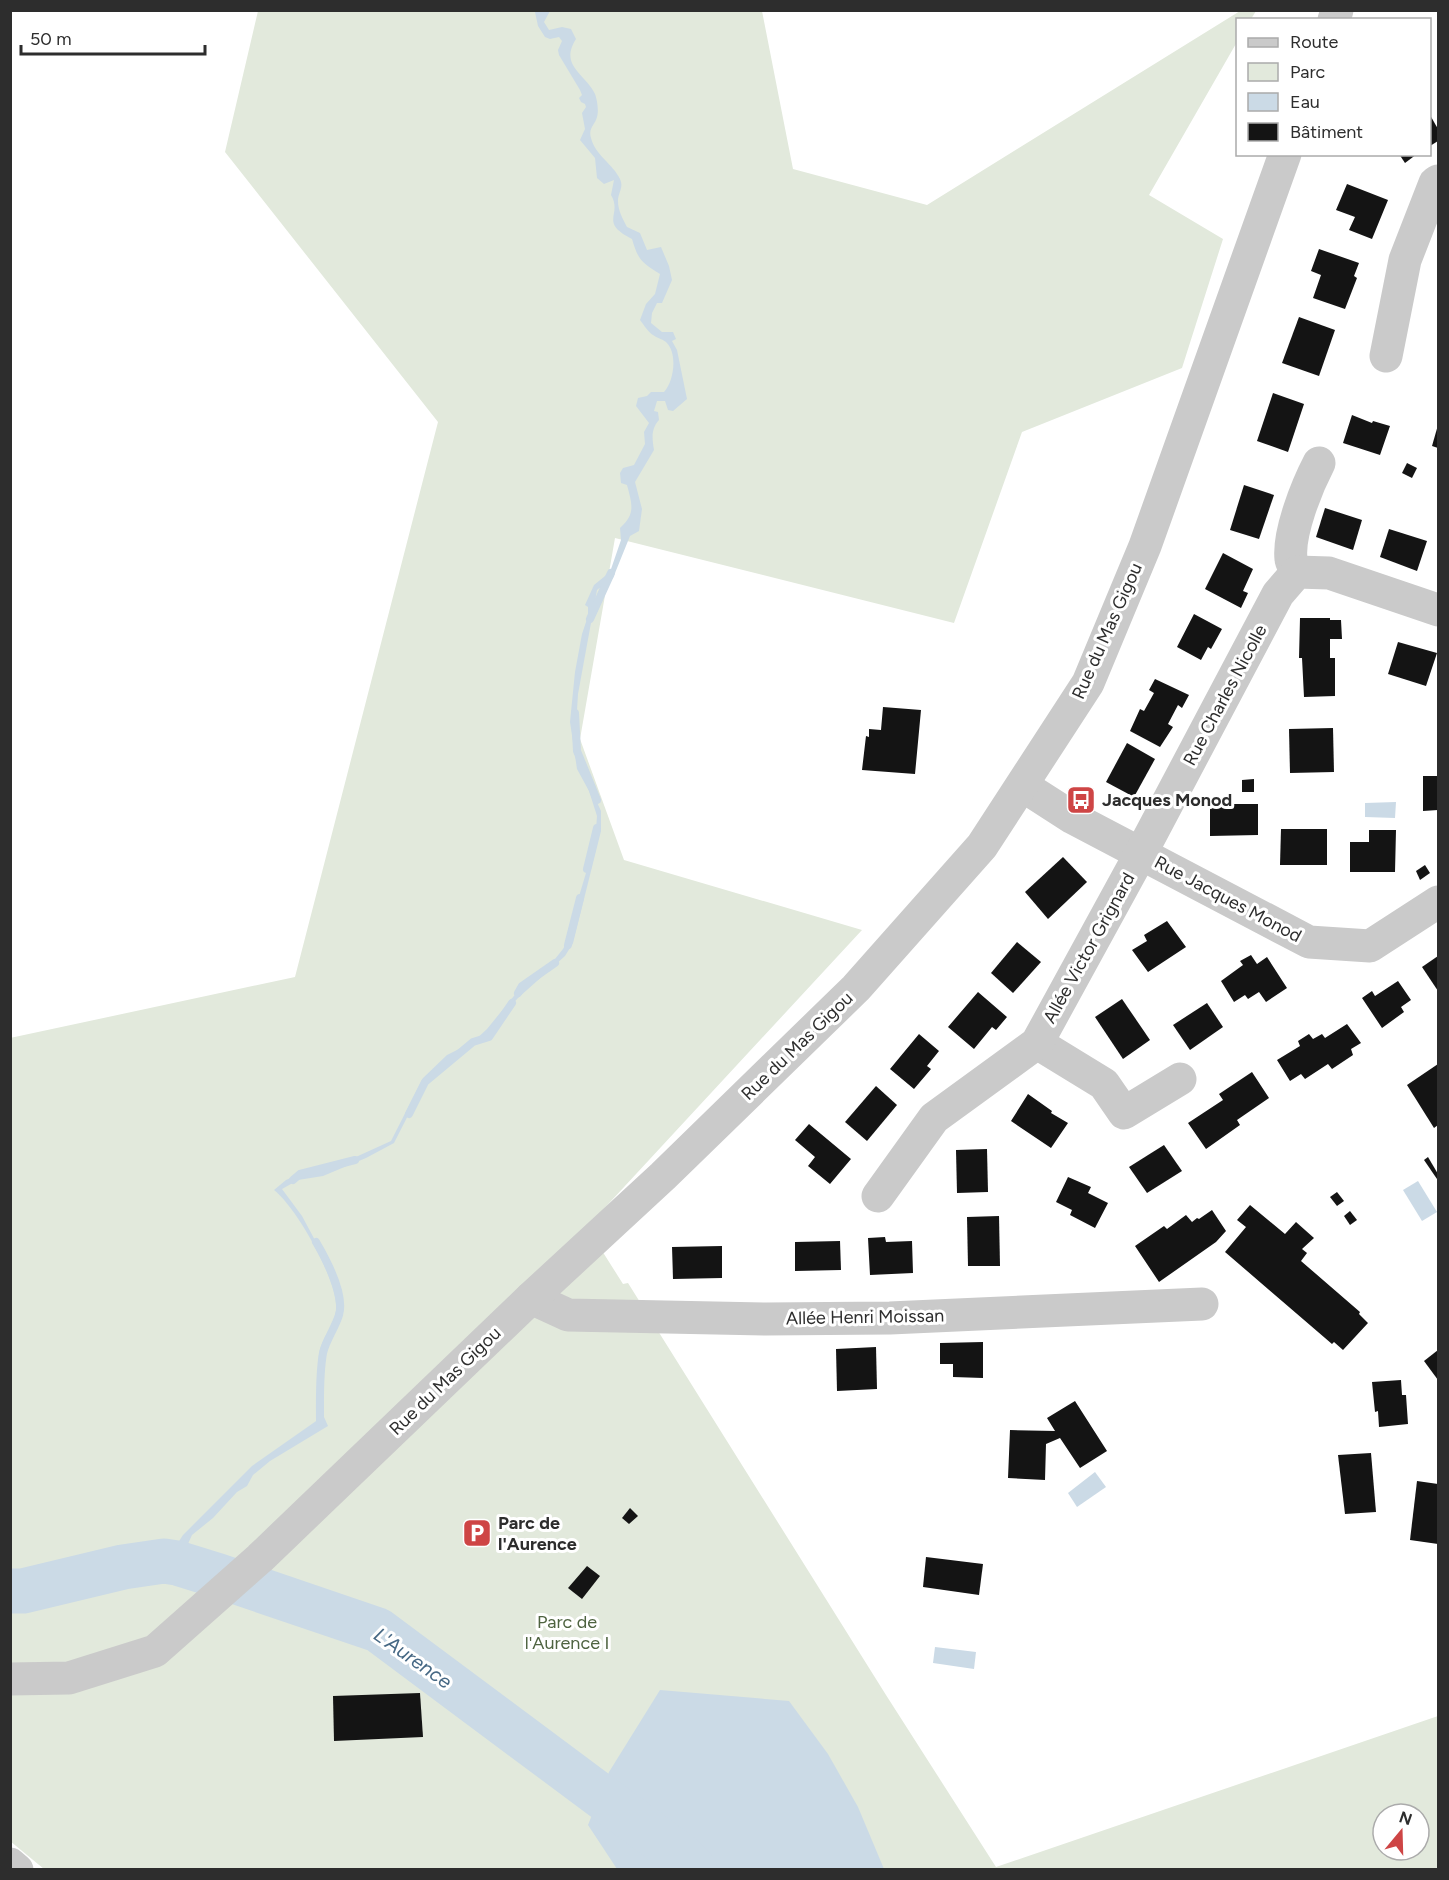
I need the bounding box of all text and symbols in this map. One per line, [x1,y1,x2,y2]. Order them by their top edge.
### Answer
scale bar [21,18,206,56]
legend [1236,18,1431,156]
text: 50 m [30,28,72,50]
text: Route [1290,31,1339,53]
text: Parc [1290,61,1326,83]
text: Eau [1290,91,1320,113]
text: Bâtiment [1290,121,1363,143]
street label: Rue du Mas Gigou [1067,559,1147,703]
street label: Rue Charles Nicolle [1179,621,1272,769]
bus stop icon: Jacques Monod [1065,784,1097,816]
place label: Jacques Monod [1102,789,1232,811]
street label: Rue Jacques Monod [1151,851,1305,947]
street label: Allée Victor Grignard [1038,869,1140,1027]
street label: Rue du Mas Gigou [737,987,857,1105]
street label: Allée Henri Moissan [786,1305,944,1329]
street label: Rue du Mas Gigou [385,1322,505,1440]
place label: Parc de l'Aurence [498,1512,577,1555]
parking icon: Parc de l'Aurence [461,1517,493,1549]
park label: Parc de l'Aurence I [525,1611,609,1654]
water label: L'Aurence [369,1622,457,1694]
north arrow [1371,1802,1431,1862]
text: N [1397,1807,1415,1829]

